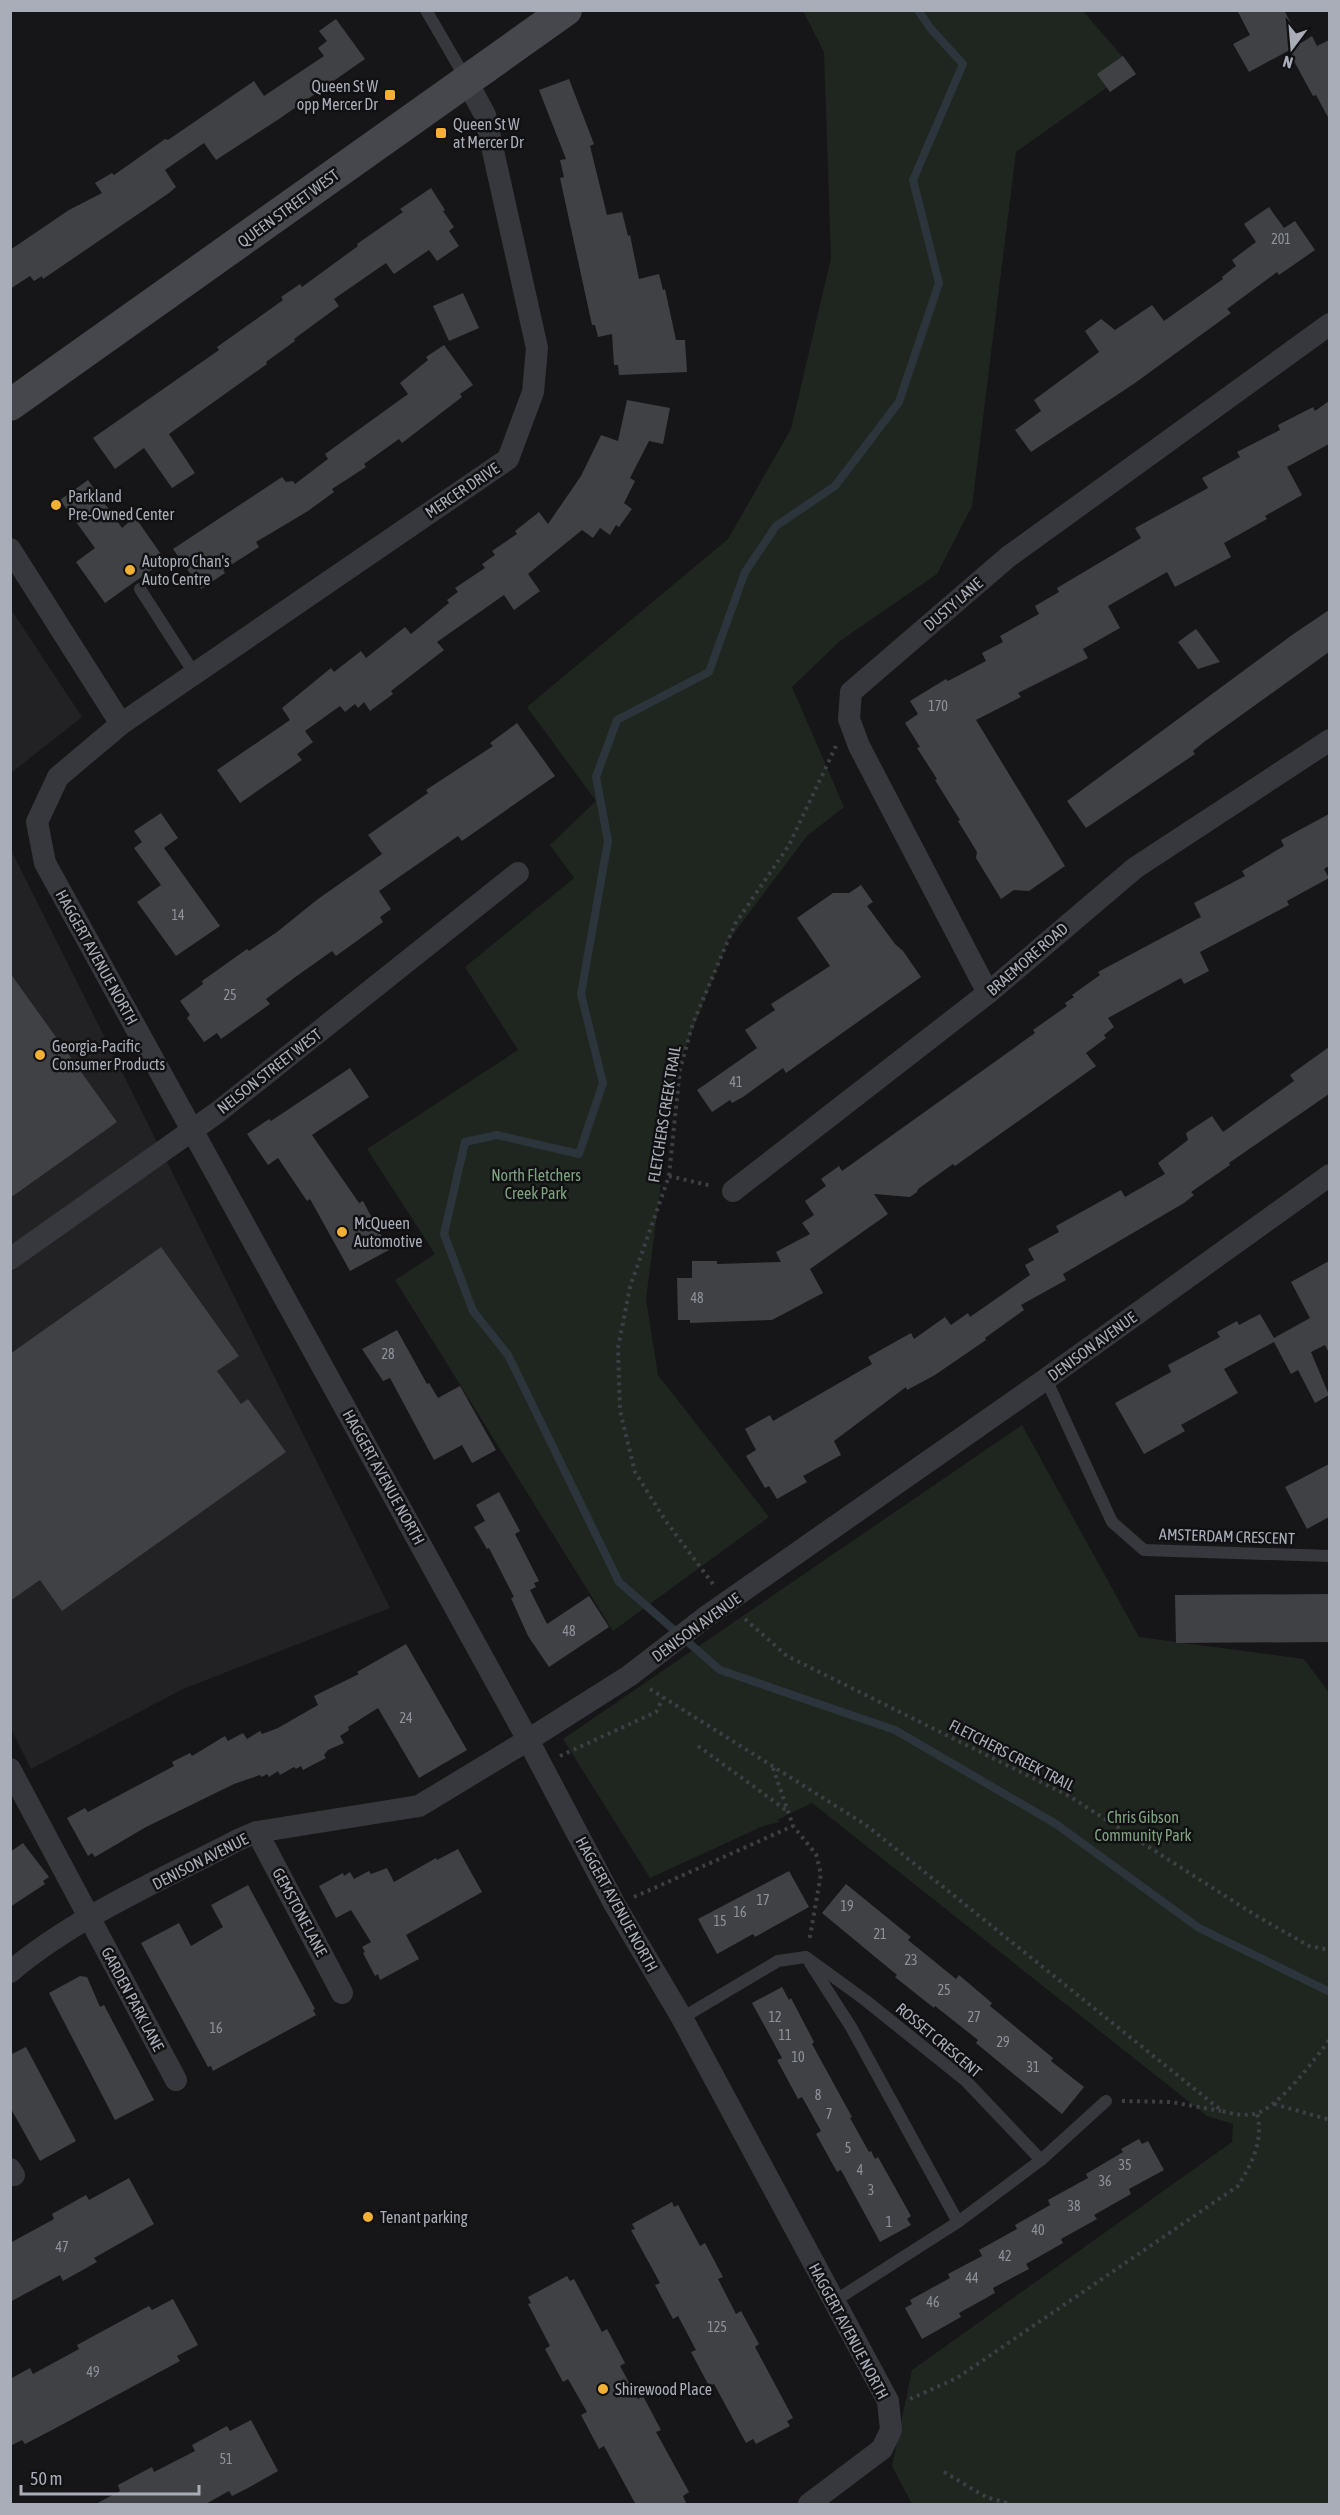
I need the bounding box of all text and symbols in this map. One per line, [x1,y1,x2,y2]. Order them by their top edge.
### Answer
north arrow [1262,18,1322,78]
text: N [1281,52,1295,72]
place label: Queen St W opp Mercer Dr [297,77,378,114]
marker: Queen St W opp Mercer Dr [383,88,397,102]
place label: Queen St W at Mercer Dr [453,115,524,151]
marker: Queen St W at Mercer Dr [434,126,448,140]
street label: QUEEN STREET WEST [234,165,342,251]
house number: 201 [1271,231,1291,247]
street label: MERCER DRIVE [422,459,503,521]
place label: Parkland Pre-Owned Center [68,487,174,523]
marker: Parkland Pre-Owned Center [49,498,63,512]
place label: Autopro Chan's Auto Centre [142,552,230,588]
marker: Autopro Chan's Auto Centre [123,563,137,577]
street label: DUSTY LANE [920,574,986,634]
house number: 170 [928,698,948,714]
street label: HAGGERT AVENUE NORTH [52,886,142,1028]
house number: 14 [171,907,185,923]
street label: BRAEMORE ROAD [983,919,1071,999]
house number: 25 [223,987,237,1003]
street label: NELSON STREET WEST [213,1025,325,1117]
place label: Georgia-Pacific Consumer Products [52,1037,165,1073]
street label: FLETCHERS CREEK TRAIL [644,1043,684,1184]
marker: Georgia-Pacific Consumer Products [33,1048,47,1062]
house number: 41 [729,1074,743,1090]
park label: North Fletchers Creek Park [491,1166,581,1202]
place label: McQueen Automotive [354,1214,423,1250]
marker: McQueen Automotive [335,1225,349,1239]
house number: 48 [690,1290,704,1306]
street label: DENISON AVENUE [1044,1308,1140,1384]
house number: 28 [381,1346,395,1362]
street label: HAGGERT AVENUE NORTH [339,1406,429,1548]
street label: AMSTERDAM CRESCENT [1159,1525,1295,1547]
street label: DENISON AVENUE [648,1589,744,1665]
house number: 48 [562,1623,576,1639]
house number: 24 [399,1710,413,1726]
street label: FLETCHERS CREEK TRAIL [946,1716,1078,1795]
park label: Chris Gibson Community Park [1094,1808,1192,1845]
street label: DENISON AVENUE [149,1829,251,1893]
street label: HAGGERT AVENUE NORTH [572,1833,662,1975]
street label: GEMSTONE LANE [269,1865,331,1959]
house number: 17 [756,1892,770,1908]
house number: 19 [840,1898,854,1914]
house number: 16 [733,1904,747,1920]
house number: 15 [713,1913,727,1929]
house number: 21 [873,1926,887,1942]
street label: GARDEN PARK LANE [98,1944,168,2054]
house number: 23 [904,1952,918,1968]
house number: 25 [937,1982,951,1998]
street label: ROSSET CRESCENT [893,1999,985,2081]
house number: 12 [768,2009,782,2025]
house number: 27 [967,2009,981,2025]
house number: 16 [209,2020,223,2036]
house number: 11 [778,2027,792,2043]
house number: 29 [996,2034,1010,2050]
house number: 10 [791,2049,805,2065]
house number: 31 [1026,2059,1040,2075]
house number: 8 [815,2087,822,2103]
house number: 7 [826,2106,832,2122]
house number: 5 [845,2140,851,2156]
house number: 35 [1118,2157,1132,2173]
house number: 4 [857,2162,864,2178]
house number: 36 [1098,2173,1112,2189]
house number: 3 [868,2182,874,2198]
house number: 38 [1067,2198,1081,2214]
place label: Tenant parking [380,2208,468,2227]
marker: Tenant parking [361,2210,375,2224]
house number: 1 [886,2214,892,2230]
house number: 40 [1031,2222,1045,2238]
house number: 47 [55,2239,69,2255]
house number: 42 [998,2248,1012,2264]
street label: HAGGERT AVENUE NORTH [806,2260,892,2402]
house number: 44 [965,2270,979,2286]
house number: 46 [926,2294,940,2310]
house number: 125 [707,2319,727,2335]
house number: 49 [86,2364,100,2380]
place label: Shirewood Place [615,2380,712,2398]
marker: Shirewood Place [596,2382,610,2396]
house number: 51 [219,2451,233,2467]
scale bar [21,2458,200,2496]
text: 50 m [30,2468,62,2489]

